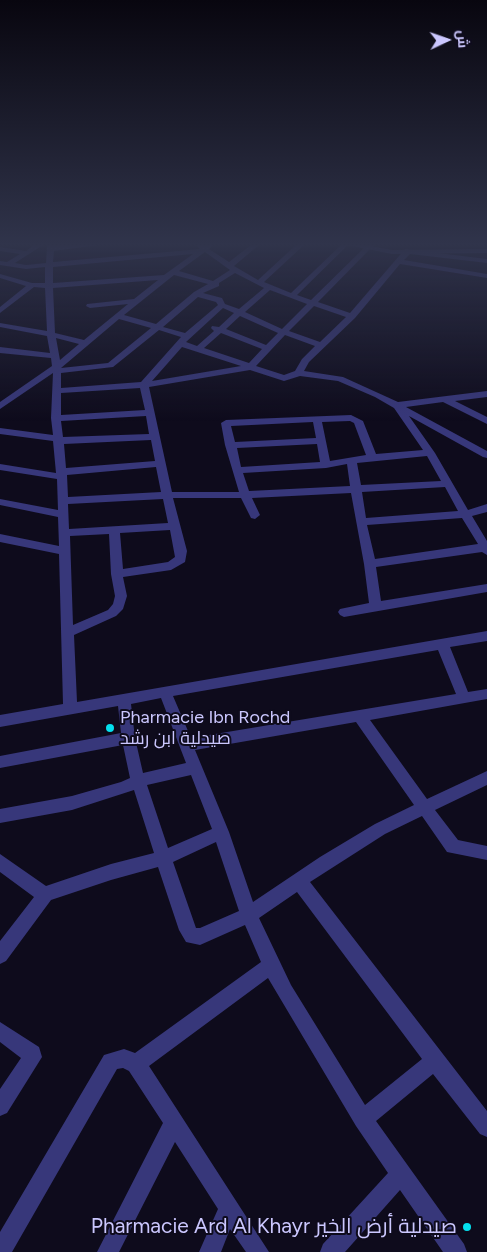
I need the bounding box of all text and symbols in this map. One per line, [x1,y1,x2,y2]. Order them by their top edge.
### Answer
north arrow [422,15,472,65]
text: ش [454,30,471,49]
place label: Pharmacie Ibn Rochd صيدلية ابن رشد [120,707,290,750]
marker: Pharmacie Ibn Rochd صيدلية ابن رشد [104,722,116,734]
place label: Pharmacie Ard Al Khayr صيدلية أرض الخير [91,1214,457,1240]
marker: Pharmacie Ard Al Khayr صيدلية أرض الخير [461,1221,473,1233]

